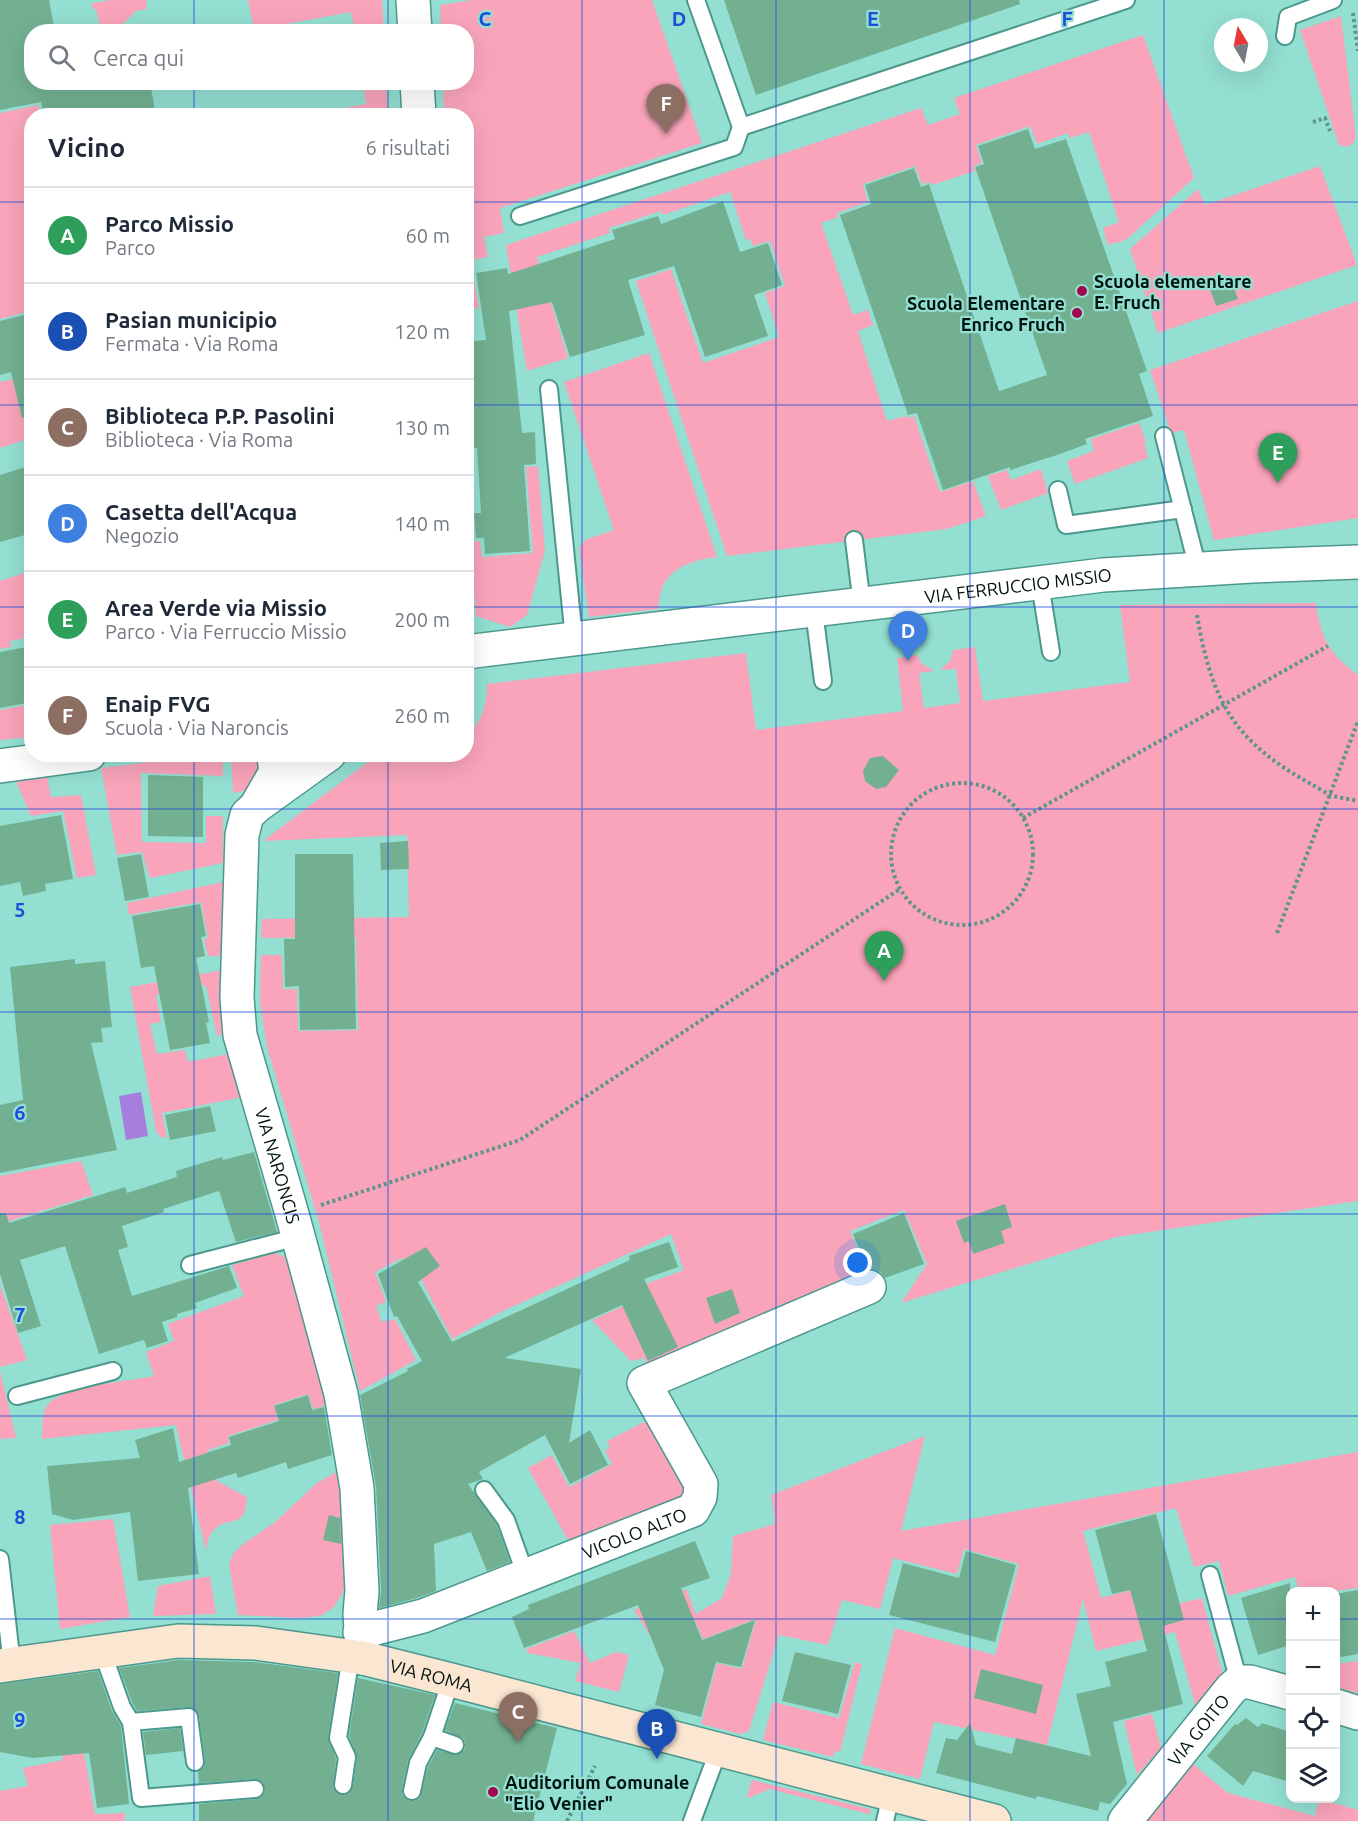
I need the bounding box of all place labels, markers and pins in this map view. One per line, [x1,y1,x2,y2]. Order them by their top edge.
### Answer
pin: F [646,84,686,134]
place label: Scuola elementare E. Fruch [1094,271,1252,312]
marker: Scuola elementare E. Fruch [1075,284,1089,298]
place label: Scuola Elementare Enrico Fruch [907,293,1065,334]
marker: Scuola Elementare Enrico Fruch [1070,306,1084,320]
pin: E [1258,434,1298,483]
pin: D [888,612,928,661]
pin: A [864,932,904,981]
pin: C [498,1692,538,1742]
pin: B [638,1710,676,1759]
place label: Auditorium Comunale "Elio Venier" [505,1772,689,1813]
marker: Auditorium Comunale "Elio Venier" [486,1785,500,1799]

